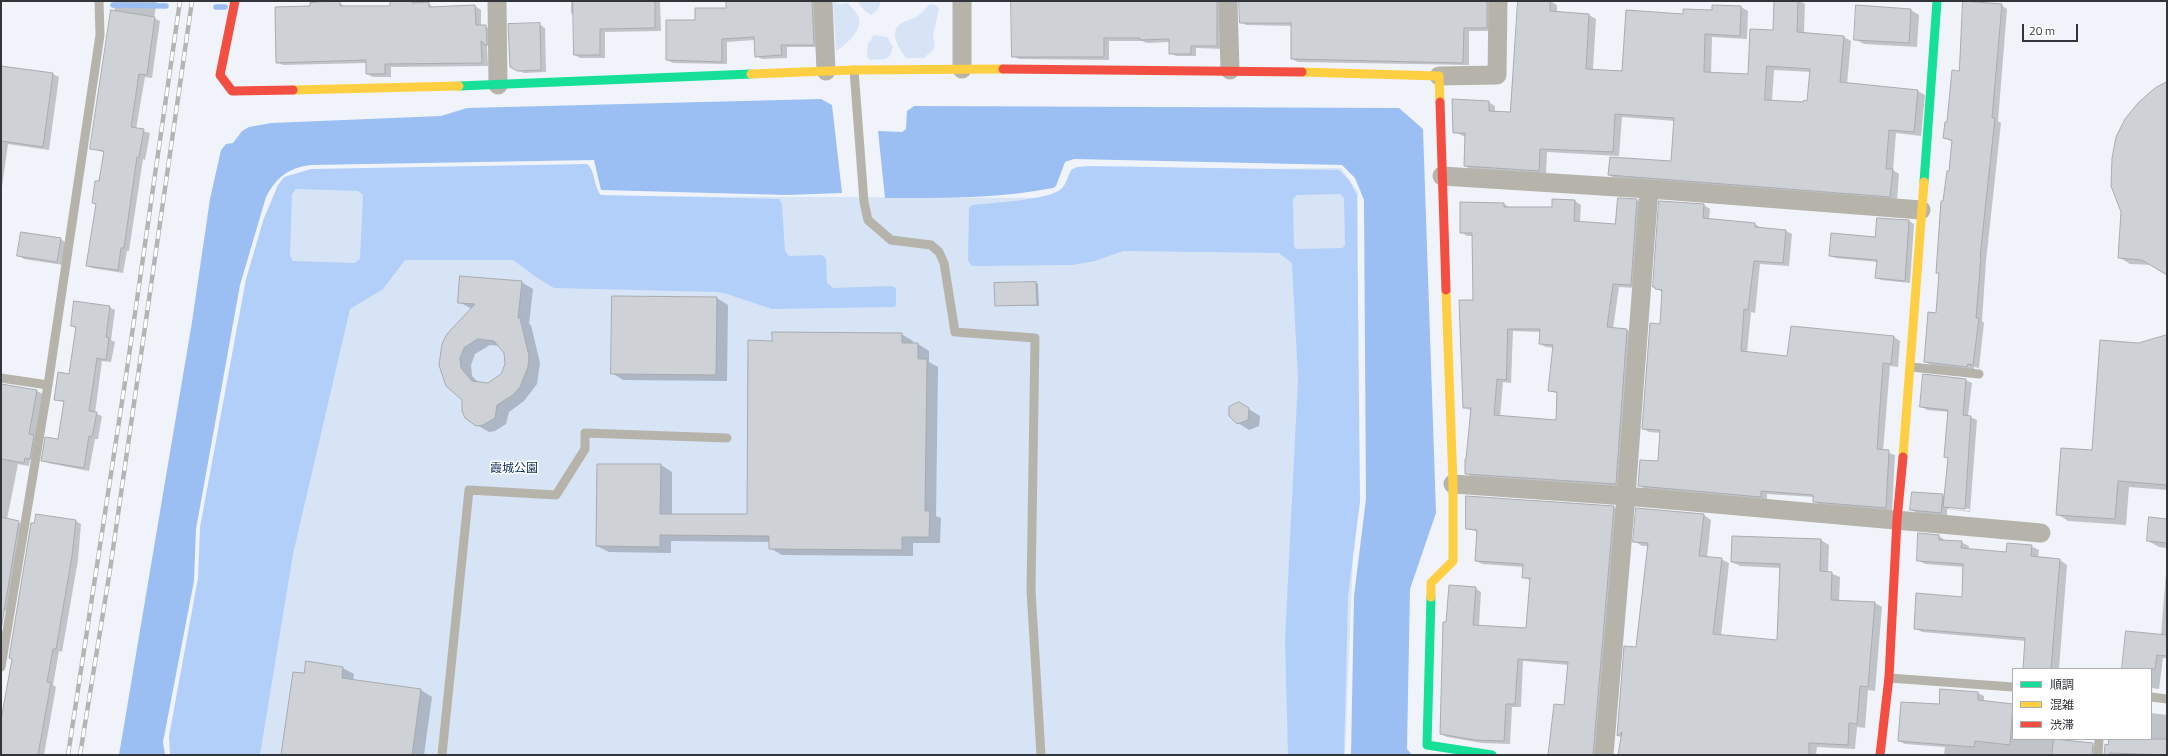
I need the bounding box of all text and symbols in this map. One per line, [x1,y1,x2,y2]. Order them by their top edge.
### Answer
scale bar [2024,16,2080,42]
text: 20 m [2029,21,2055,40]
park label: 霞城公園 [490,462,538,476]
legend [2012,668,2152,740]
text: 順調 [2050,675,2074,694]
text: 混雑 [2050,695,2074,714]
text: 渋滞 [2050,715,2074,734]

